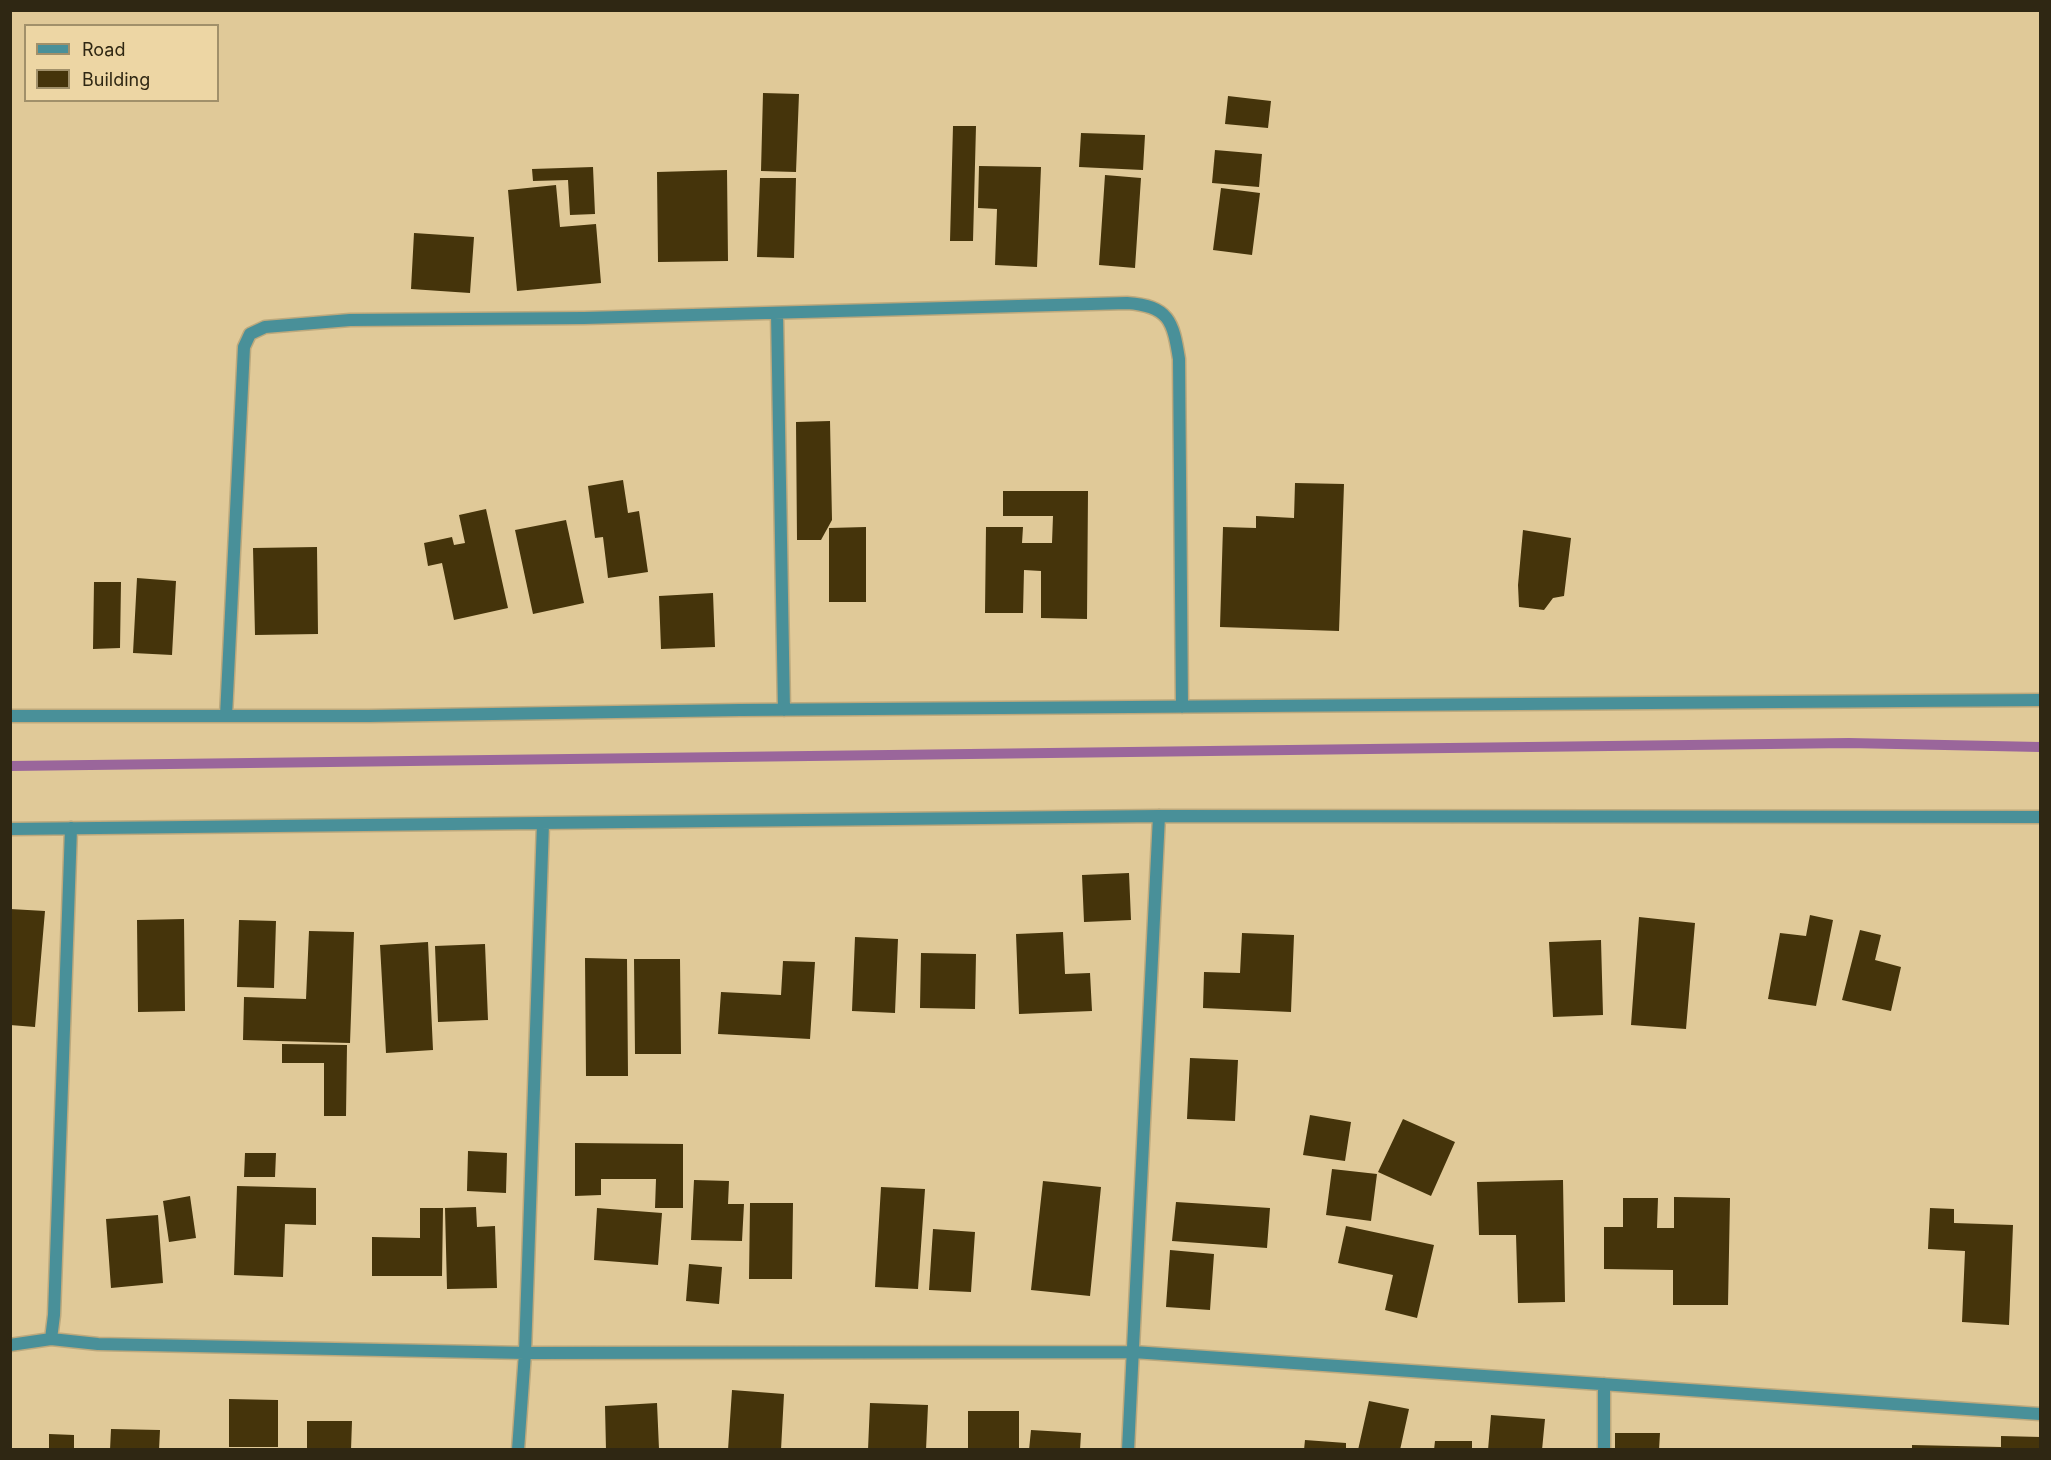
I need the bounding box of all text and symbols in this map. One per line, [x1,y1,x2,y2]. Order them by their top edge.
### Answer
legend [24,24,219,102]
text: Road [82,39,125,60]
text: Building [82,69,150,90]

